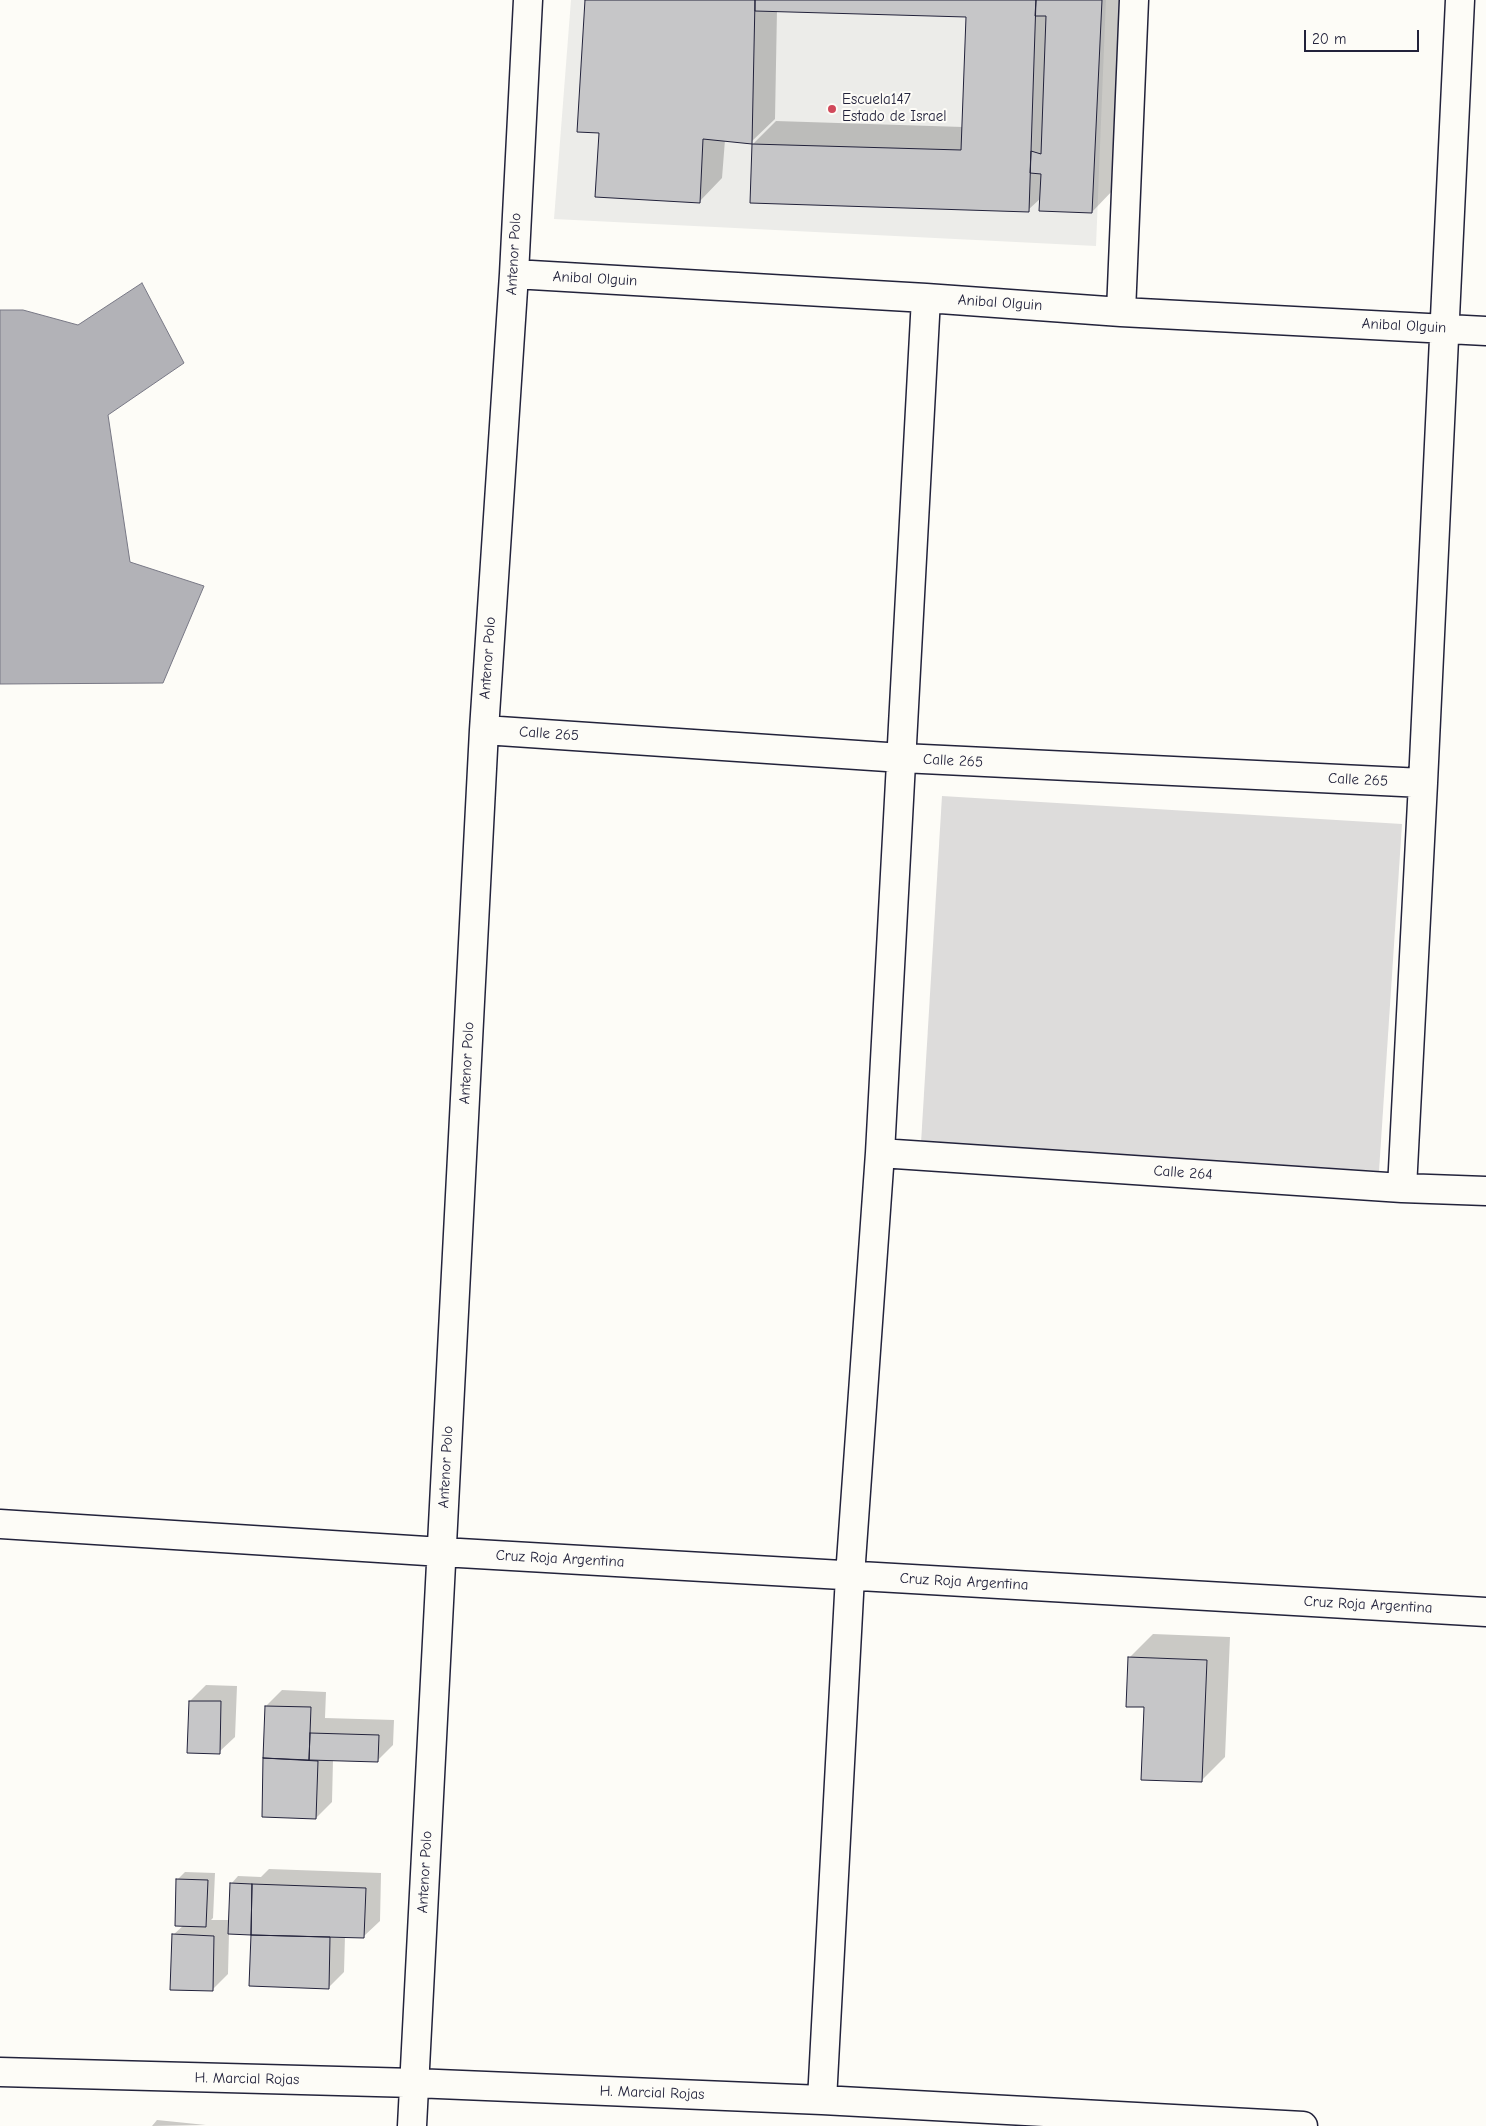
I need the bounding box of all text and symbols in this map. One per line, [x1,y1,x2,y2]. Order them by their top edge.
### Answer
scale bar [1306,20,1421,52]
text: 20 m [1312,30,1346,48]
place label: Escuela147 Estado de Israel [842,91,947,126]
marker: Escuela147 Estado de Israel [826,103,838,115]
street label: Antenor Polo [503,212,525,296]
street label: Anibal Olguin [552,268,638,290]
street label: Anibal Olguin [957,291,1043,315]
street label: Anibal Olguin [1361,315,1447,337]
street label: Antenor Polo [476,616,500,700]
street label: Calle 265 [518,723,580,745]
street label: Calle 265 [922,750,984,772]
street label: Calle 265 [1327,769,1389,791]
street label: Antenor Polo [456,1021,478,1105]
street label: Calle 264 [1153,1162,1213,1184]
street label: Antenor Polo [435,1425,457,1509]
street label: Cruz Roja Argentina [495,1547,625,1571]
street label: Cruz Roja Argentina [899,1570,1029,1594]
street label: Cruz Roja Argentina [1303,1593,1433,1617]
street label: Antenor Polo [414,1830,436,1914]
street label: H. Marcial Rojas [194,2069,300,2089]
street label: H. Marcial Rojas [599,2082,705,2104]

